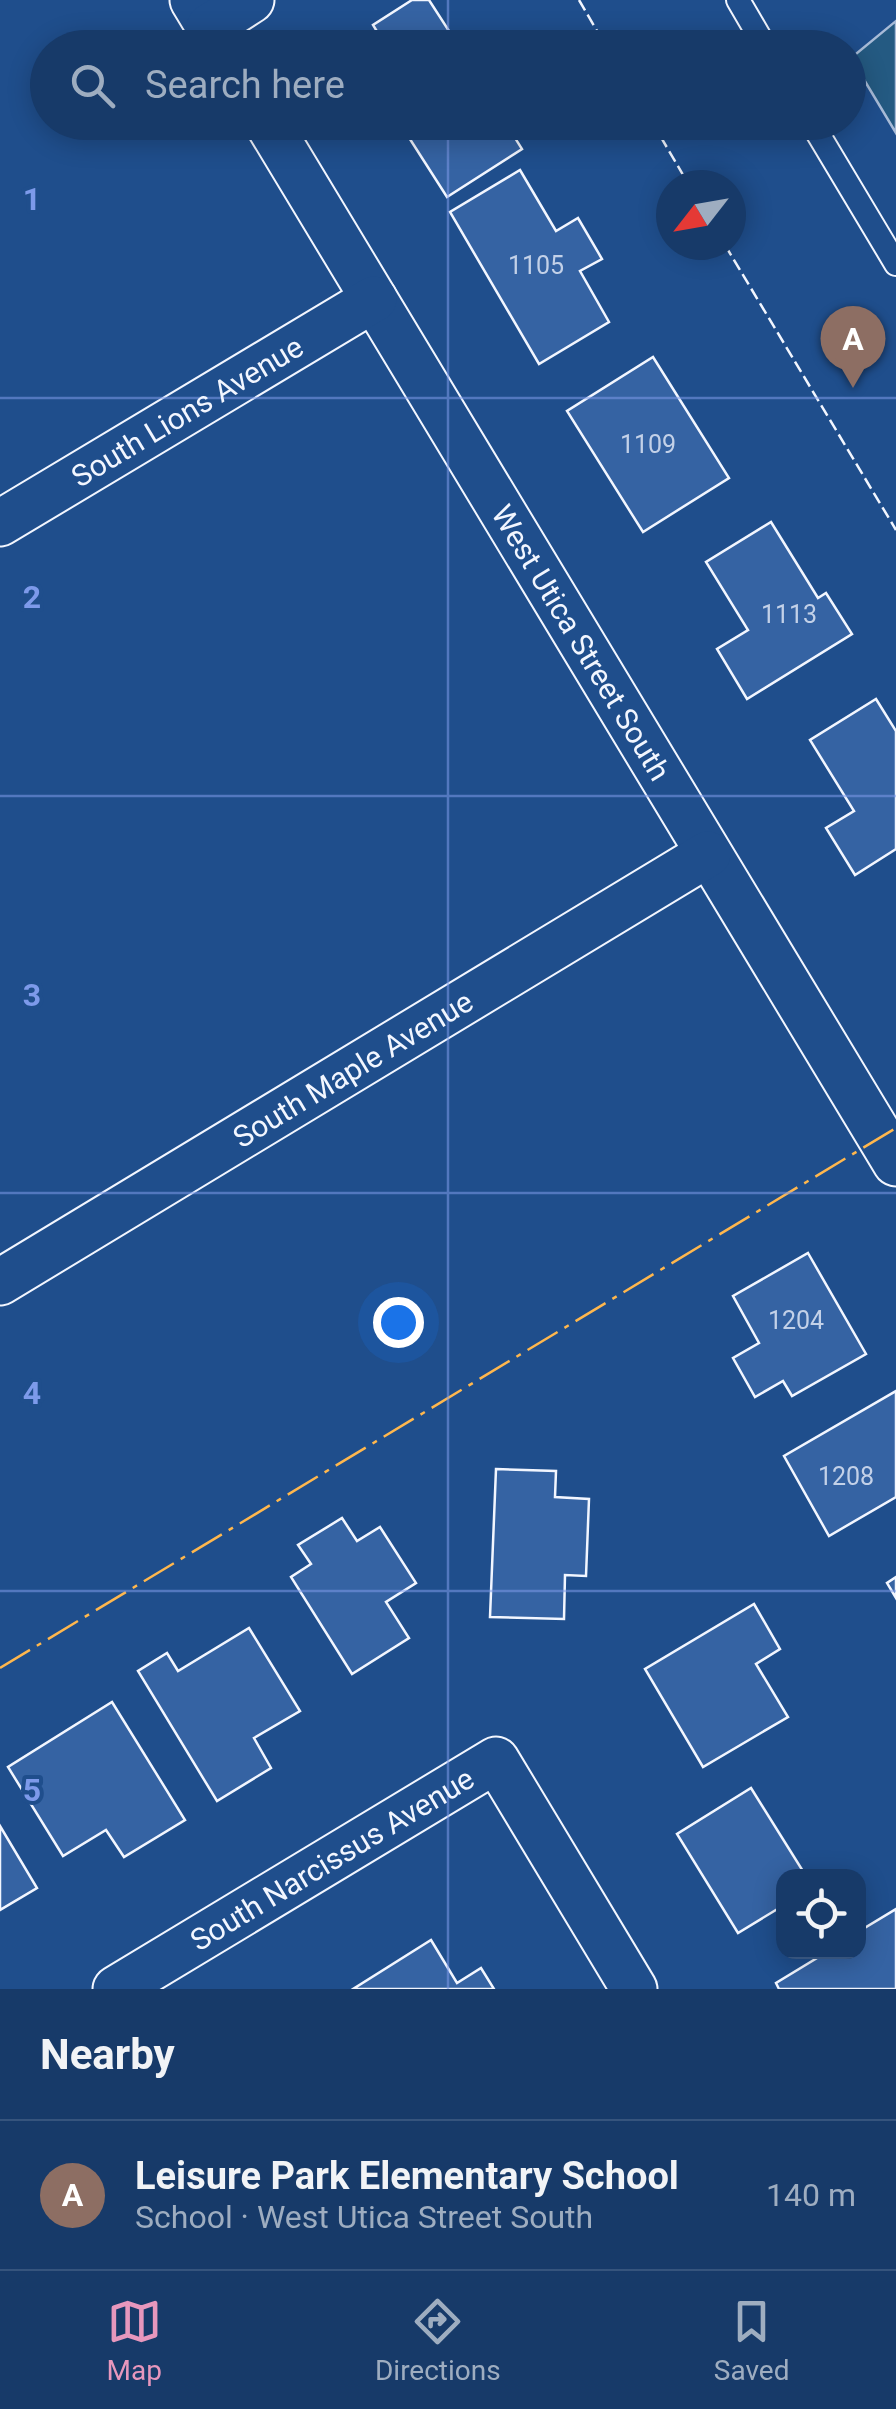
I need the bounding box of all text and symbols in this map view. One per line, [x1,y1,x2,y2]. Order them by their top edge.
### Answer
search box [30,30,866,140]
icon: search [65,58,120,113]
text: Search here [145,63,345,107]
north arrow [656,170,746,260]
text: 1 [23,180,41,218]
house number: 1105 [508,251,564,280]
pin: A [820,306,886,388]
street label: South Lions Avenue [65,328,309,494]
house number: 1109 [620,430,676,459]
street label: West Utica Street South [485,498,678,786]
text: 2 [23,578,41,616]
house number: 1113 [761,600,817,629]
text: 3 [23,976,41,1014]
street label: South Maple Avenue [227,983,479,1155]
your location [373,1297,424,1348]
house number: 1204 [768,1306,824,1335]
text: 4 [23,1374,41,1412]
house number: 1208 [818,1462,874,1491]
street label: South Narcissus Avenue [184,1760,480,1958]
text: 5 [23,1771,41,1809]
map controls [776,1869,866,1959]
button: locate [776,1869,866,1959]
text: Nearby [40,2030,175,2079]
text: Leisure Park Elementary School [135,2154,679,2198]
text: A [62,2176,83,2214]
text: 140 m [766,2176,856,2214]
text: School · West Utica Street South [135,2198,593,2236]
tab: Map [107,2294,162,2387]
tab: Directions [375,2294,501,2387]
tab: Saved [714,2294,789,2387]

